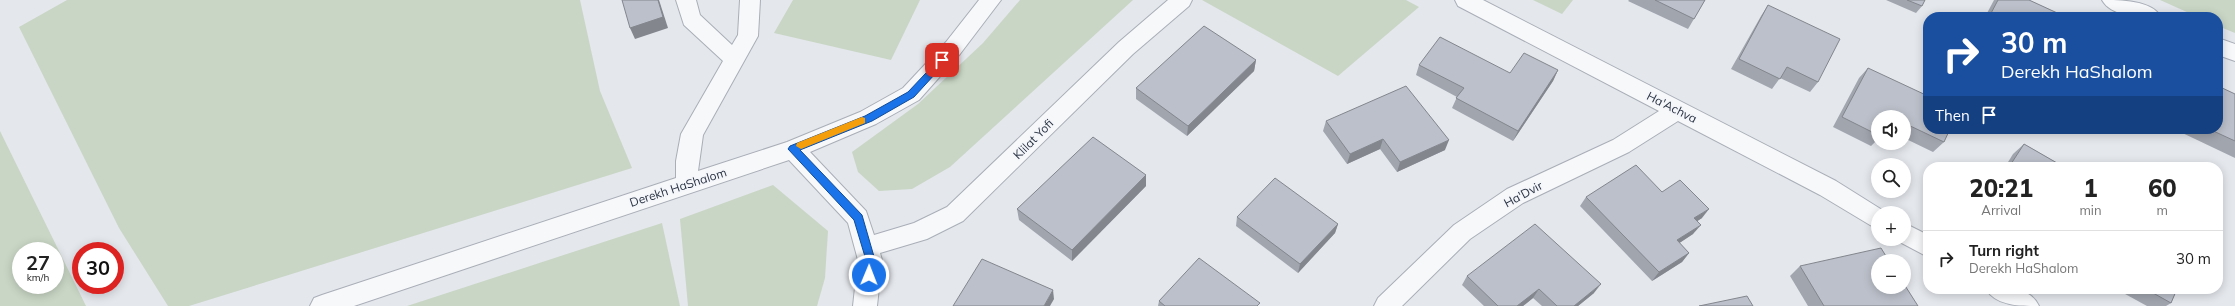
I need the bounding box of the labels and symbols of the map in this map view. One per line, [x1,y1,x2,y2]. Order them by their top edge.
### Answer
pin [925,43,959,77]
street label: Ha'Achva [1644,88,1700,126]
street label: Klilat Yofi [1010,116,1056,162]
street label: Derekh HaShalom [628,164,728,210]
street label: Ha'Dvir [1501,177,1545,210]
speed limit sign: 30 [72,242,124,294]
position arrow [848,254,890,296]

